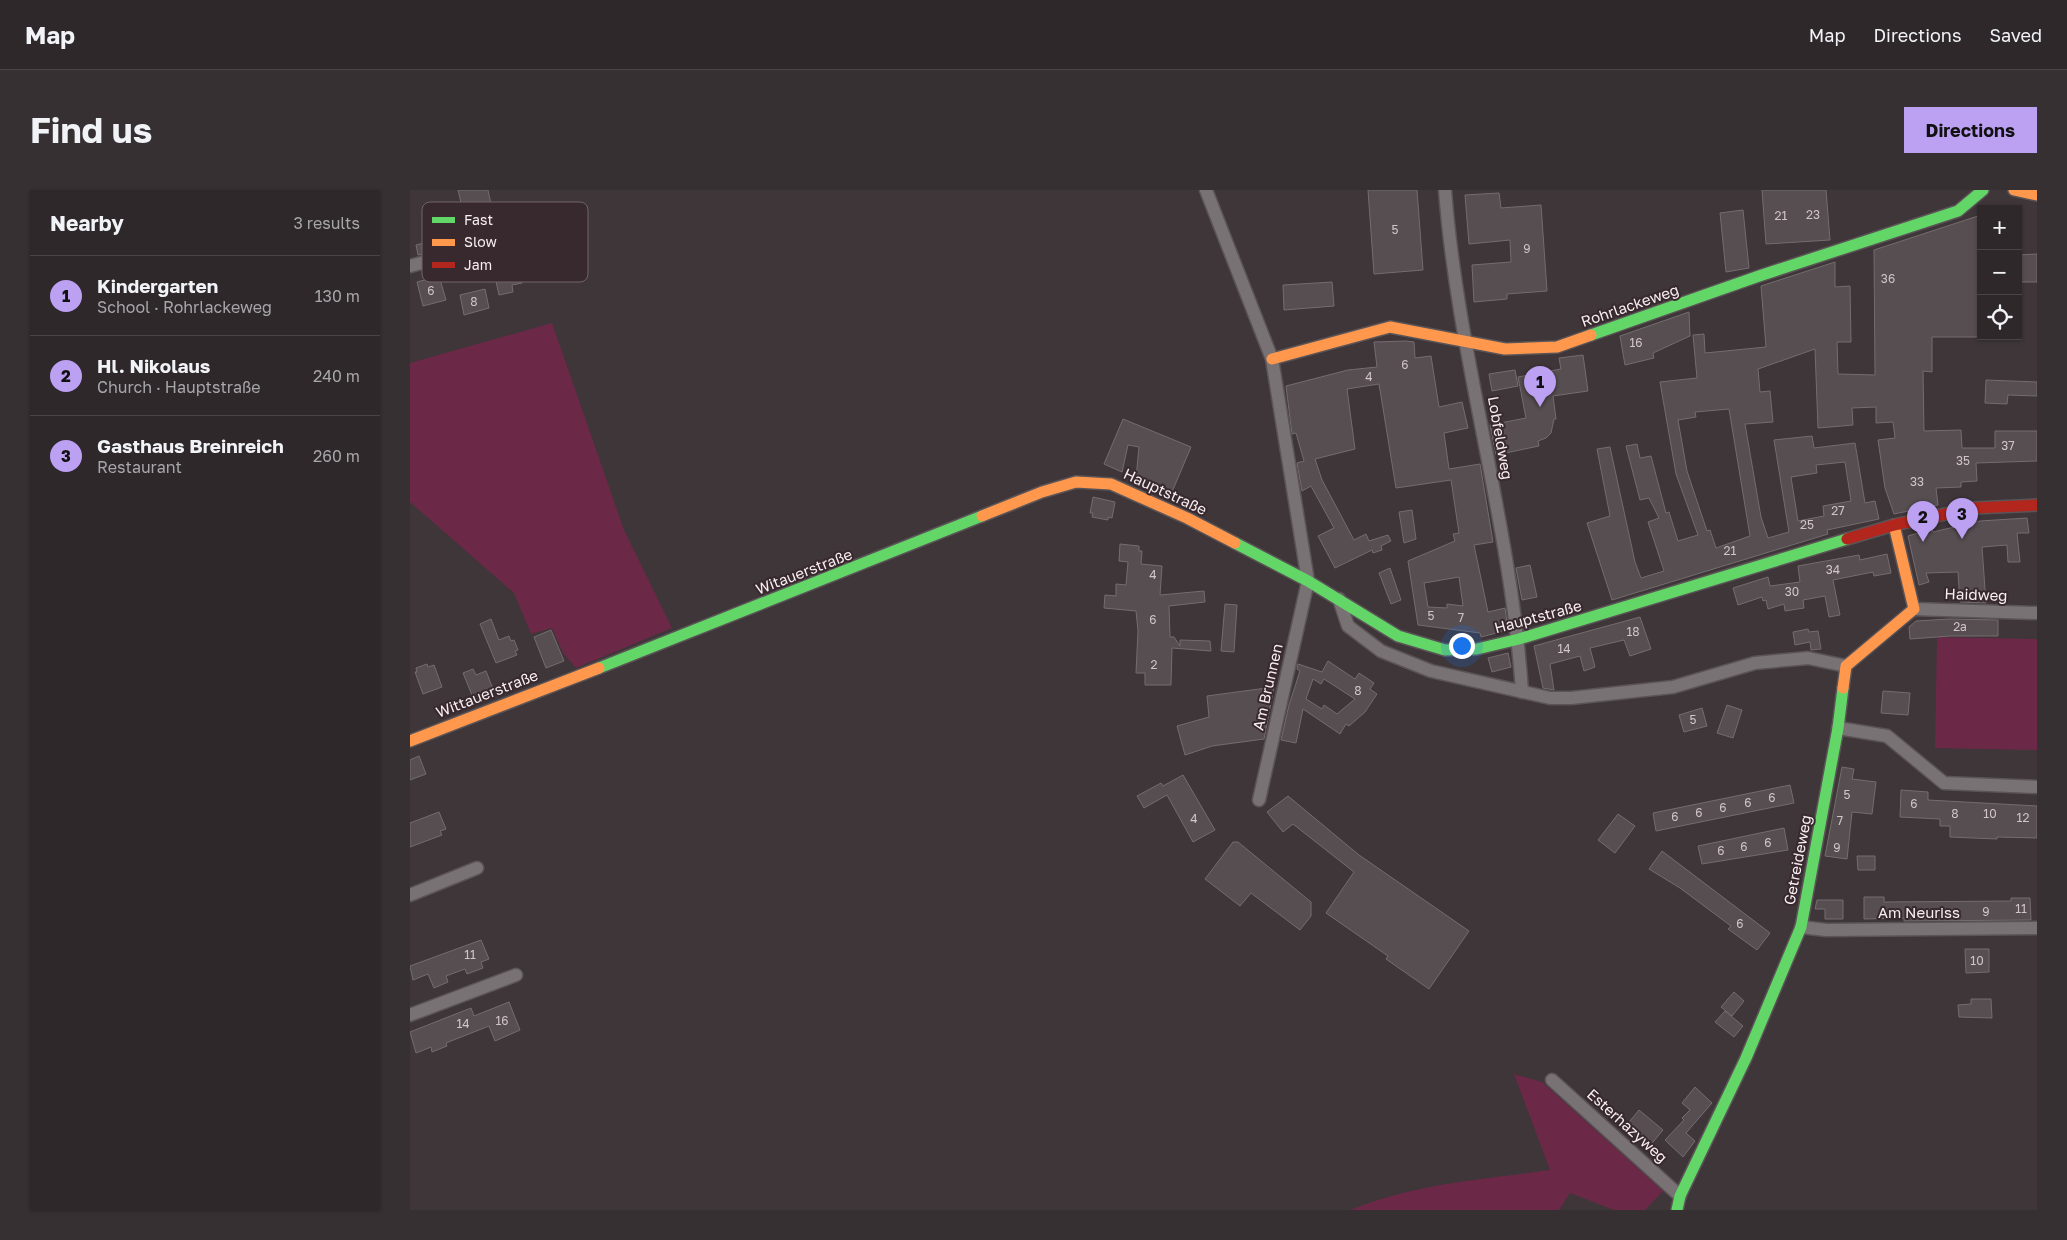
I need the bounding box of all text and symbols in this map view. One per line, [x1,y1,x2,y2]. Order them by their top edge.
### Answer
text: Map [25,20,75,49]
text: Map [1809,24,1845,46]
text: Directions [1873,24,1961,46]
text: Saved [1989,24,2042,46]
button: Directions [1904,107,2037,153]
text: Find us [30,109,152,151]
legend [422,202,588,282]
map controls [1977,205,2022,340]
button: + [1977,205,2022,250]
house number: 23 [1806,207,1820,222]
house number: 21 [1775,208,1788,223]
text: Nearby [50,210,124,236]
text: Fast [464,211,493,228]
text: 3 results [293,213,360,233]
house number: 5 [1392,222,1399,237]
text: Slow [464,233,497,250]
house number: 9 [1523,241,1531,256]
button: − [1977,250,2022,295]
text: Jam [464,256,492,273]
house number: 36 [1881,271,1895,286]
text: Kindergarten [97,274,218,297]
street label: Rohrlackeweg [1578,280,1681,330]
house number: 6 [427,283,435,298]
text: 1 [62,286,70,306]
text: 130 m [315,286,360,306]
house number: 8 [470,294,478,309]
button: locate [1977,295,2022,340]
text: School · Rohrlackeweg [97,297,272,317]
house number: 16 [1629,335,1643,350]
text: Hl. Nikolaus [97,354,210,377]
house number: 6 [1401,357,1409,372]
text: 2 [61,366,71,386]
text: 240 m [313,366,360,386]
pin: 1 [1524,366,1556,407]
house number: 4 [1365,369,1373,384]
text: Church · Hauptstraße [97,377,261,397]
street label: Lobfeldweg [1485,395,1517,481]
text: Gasthaus Breinreich [97,434,284,457]
house number: 37 [2001,438,2015,453]
text: 3 [61,446,71,466]
text: 260 m [313,446,360,466]
house number: 35 [1956,453,1970,468]
text: Restaurant [97,457,182,477]
street label: Hauptstraße [1121,464,1210,518]
house number: 33 [1910,474,1924,489]
pin: 3 [1946,498,1978,539]
pin: 2 [1907,501,1939,542]
house number: 27 [1831,503,1845,518]
house number: 25 [1800,517,1814,532]
house number: 21 [1724,543,1737,558]
street label: Witauerstraße [753,544,855,598]
house number: 34 [1826,562,1840,577]
house number: 4 [1149,567,1157,582]
house number: 30 [1785,584,1799,599]
street label: Haidweg [1944,584,2008,604]
street label: Hauptstraße [1492,596,1584,636]
house number: 5 [1428,608,1435,623]
house number: 7 [1458,610,1464,625]
house number: 6 [1149,612,1157,627]
house number: 2a [1953,619,1967,634]
house number: 18 [1626,624,1640,639]
your location [1449,633,1475,659]
house number: 14 [1557,641,1571,656]
street label: Am Brunnen [1248,642,1286,732]
house number: 2 [1151,657,1158,672]
street label: Wittauerstraße [433,665,541,721]
house number: 8 [1354,683,1362,698]
house number: 5 [1690,712,1697,727]
house number: 5 [1844,787,1851,802]
house number: 6 [1768,790,1776,805]
house number: 6 [1744,795,1752,810]
house number: 6 [1910,796,1918,811]
house number: 6 [1719,800,1727,815]
house number: 6 [1695,805,1703,820]
house number: 8 [1951,806,1959,821]
house number: 10 [1983,806,1997,821]
house number: 6 [1671,809,1679,824]
house number: 12 [2017,810,2029,825]
house number: 4 [1190,811,1198,826]
street label: Getreideweg [1779,813,1815,906]
house number: 7 [1837,813,1843,828]
house number: 6 [1764,835,1772,850]
house number: 6 [1740,839,1748,854]
house number: 9 [1833,840,1841,855]
house number: 6 [1717,843,1725,858]
house number: 11 [2015,901,2027,916]
street label: Am Neuriss [1878,903,1960,921]
house number: 9 [1982,904,1990,919]
house number: 6 [1736,916,1744,931]
house number: 11 [464,947,476,962]
house number: 10 [1970,953,1984,968]
house number: 16 [495,1013,509,1028]
house number: 14 [456,1016,470,1031]
street label: Esterhazyweg [1584,1085,1672,1166]

